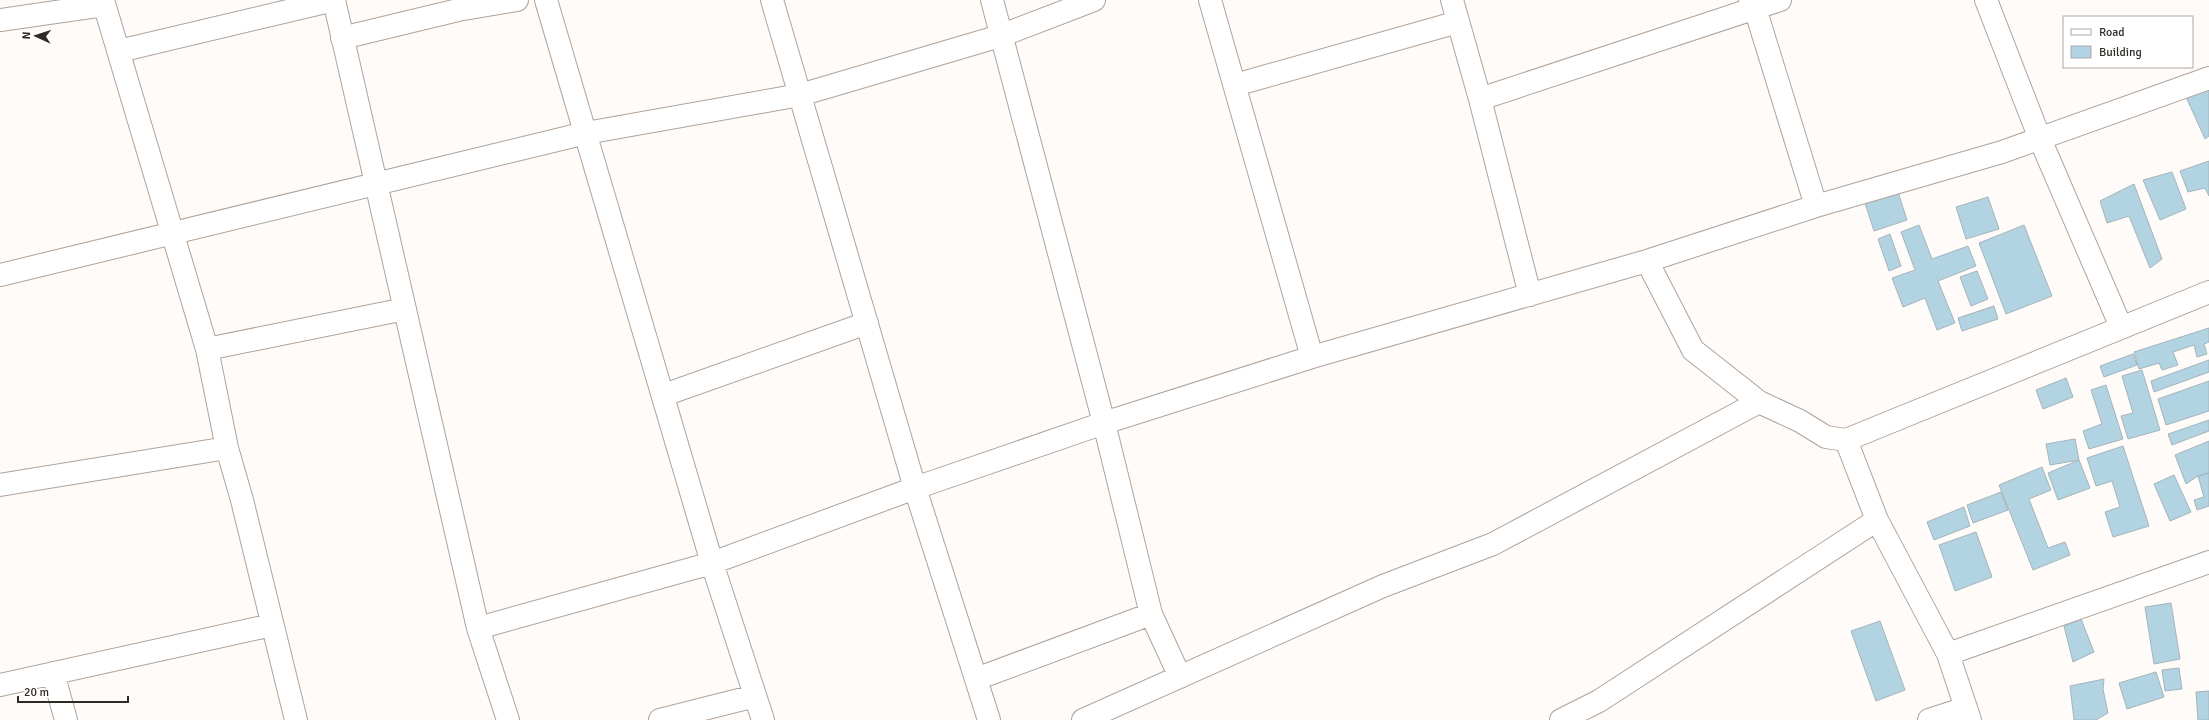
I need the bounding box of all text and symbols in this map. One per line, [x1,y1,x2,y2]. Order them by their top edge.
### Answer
north arrow [16,16,56,56]
legend [2063,16,2193,68]
text: Road [2099,25,2125,40]
text: N [20,31,33,40]
text: Building [2099,45,2142,60]
scale bar [18,678,128,704]
text: 20 m [24,685,49,700]

